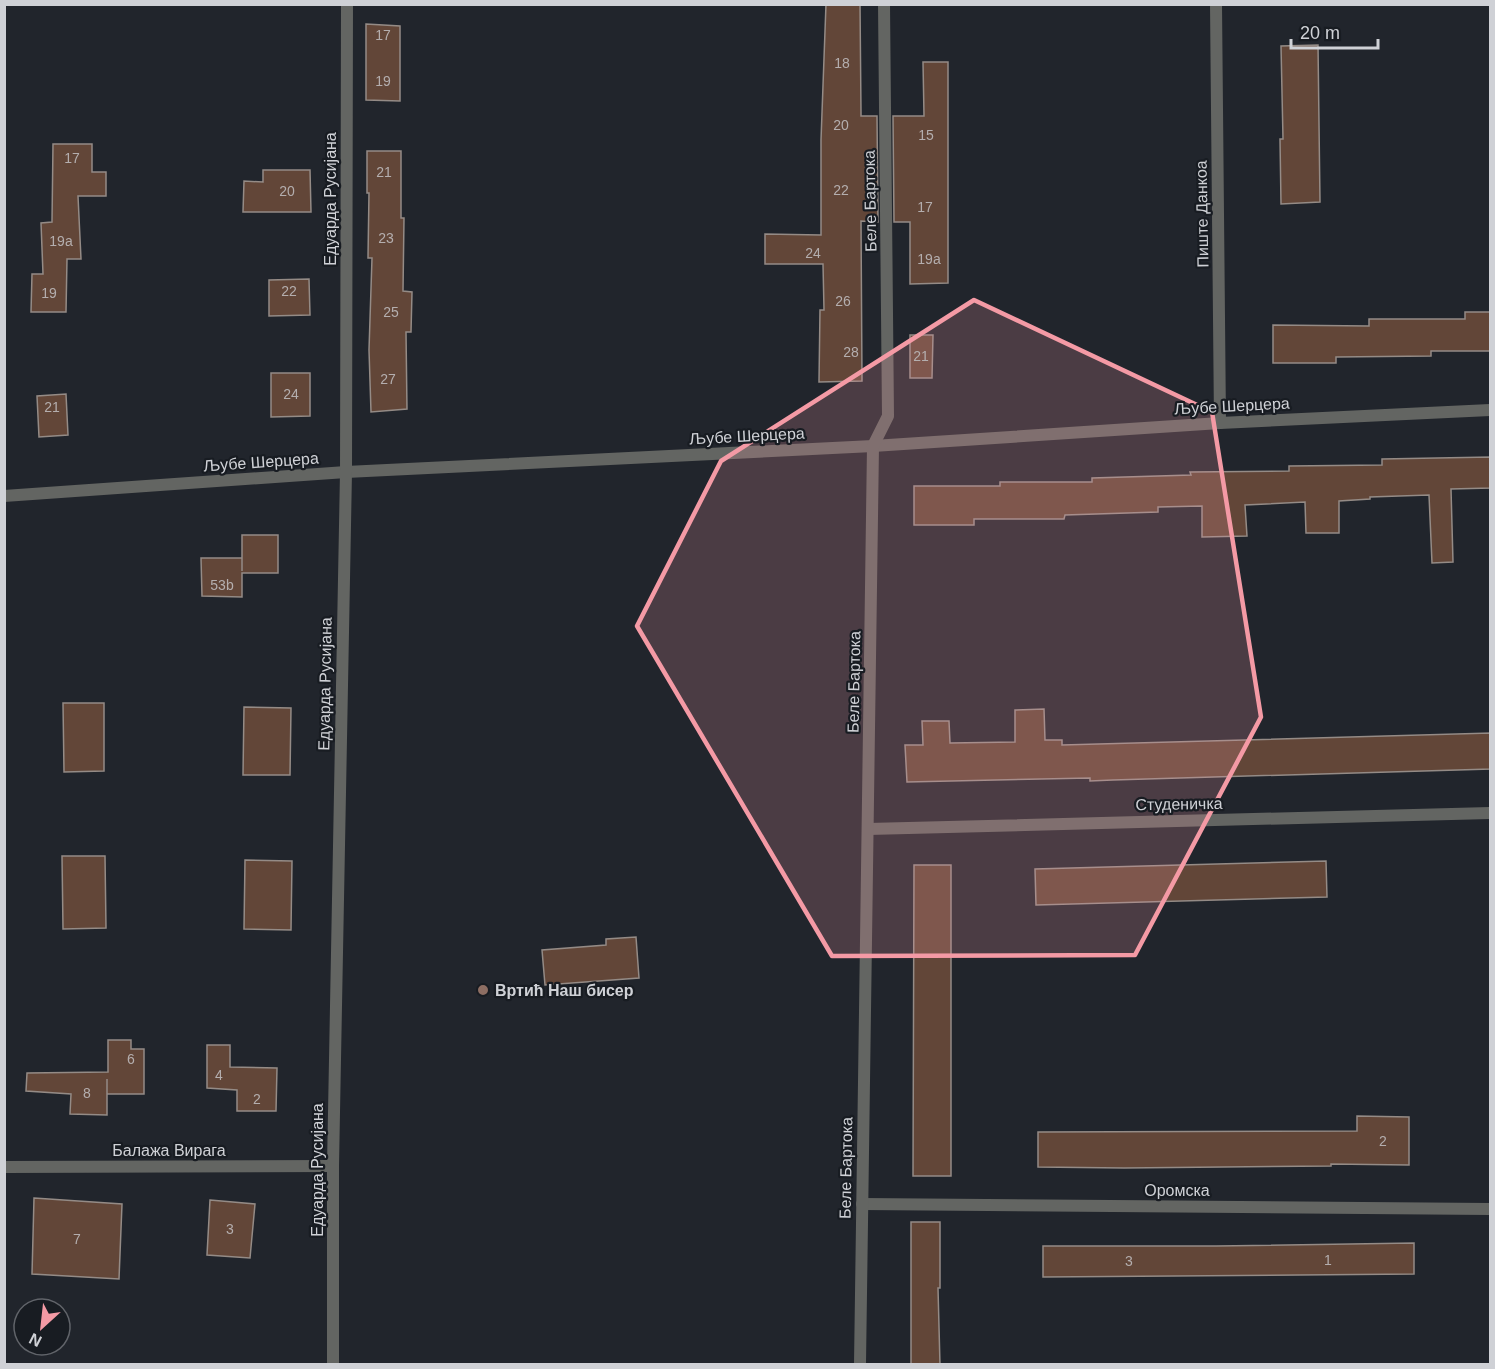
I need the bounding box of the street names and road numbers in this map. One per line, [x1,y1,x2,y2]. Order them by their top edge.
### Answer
street label: Едуарда Русијана [322,132,339,266]
street label: Беле Бартока [861,150,879,252]
street label: Пиште Данкоа [1193,160,1211,268]
street label: Љубе Шерцера [1174,394,1290,418]
street label: Љубе Шерцера [689,424,805,448]
street label: Љубе Шерцера [203,449,319,475]
street label: Едуарда Русијана [315,617,335,751]
street label: Беле Бартока [845,631,863,733]
street label: Студеничка [1135,795,1223,813]
street label: Едуарда Русијана [309,1103,326,1237]
street label: Беле Бартока [837,1117,855,1219]
street label: Балажа Вирага [112,1142,226,1159]
street label: Оромска [1144,1182,1210,1199]

